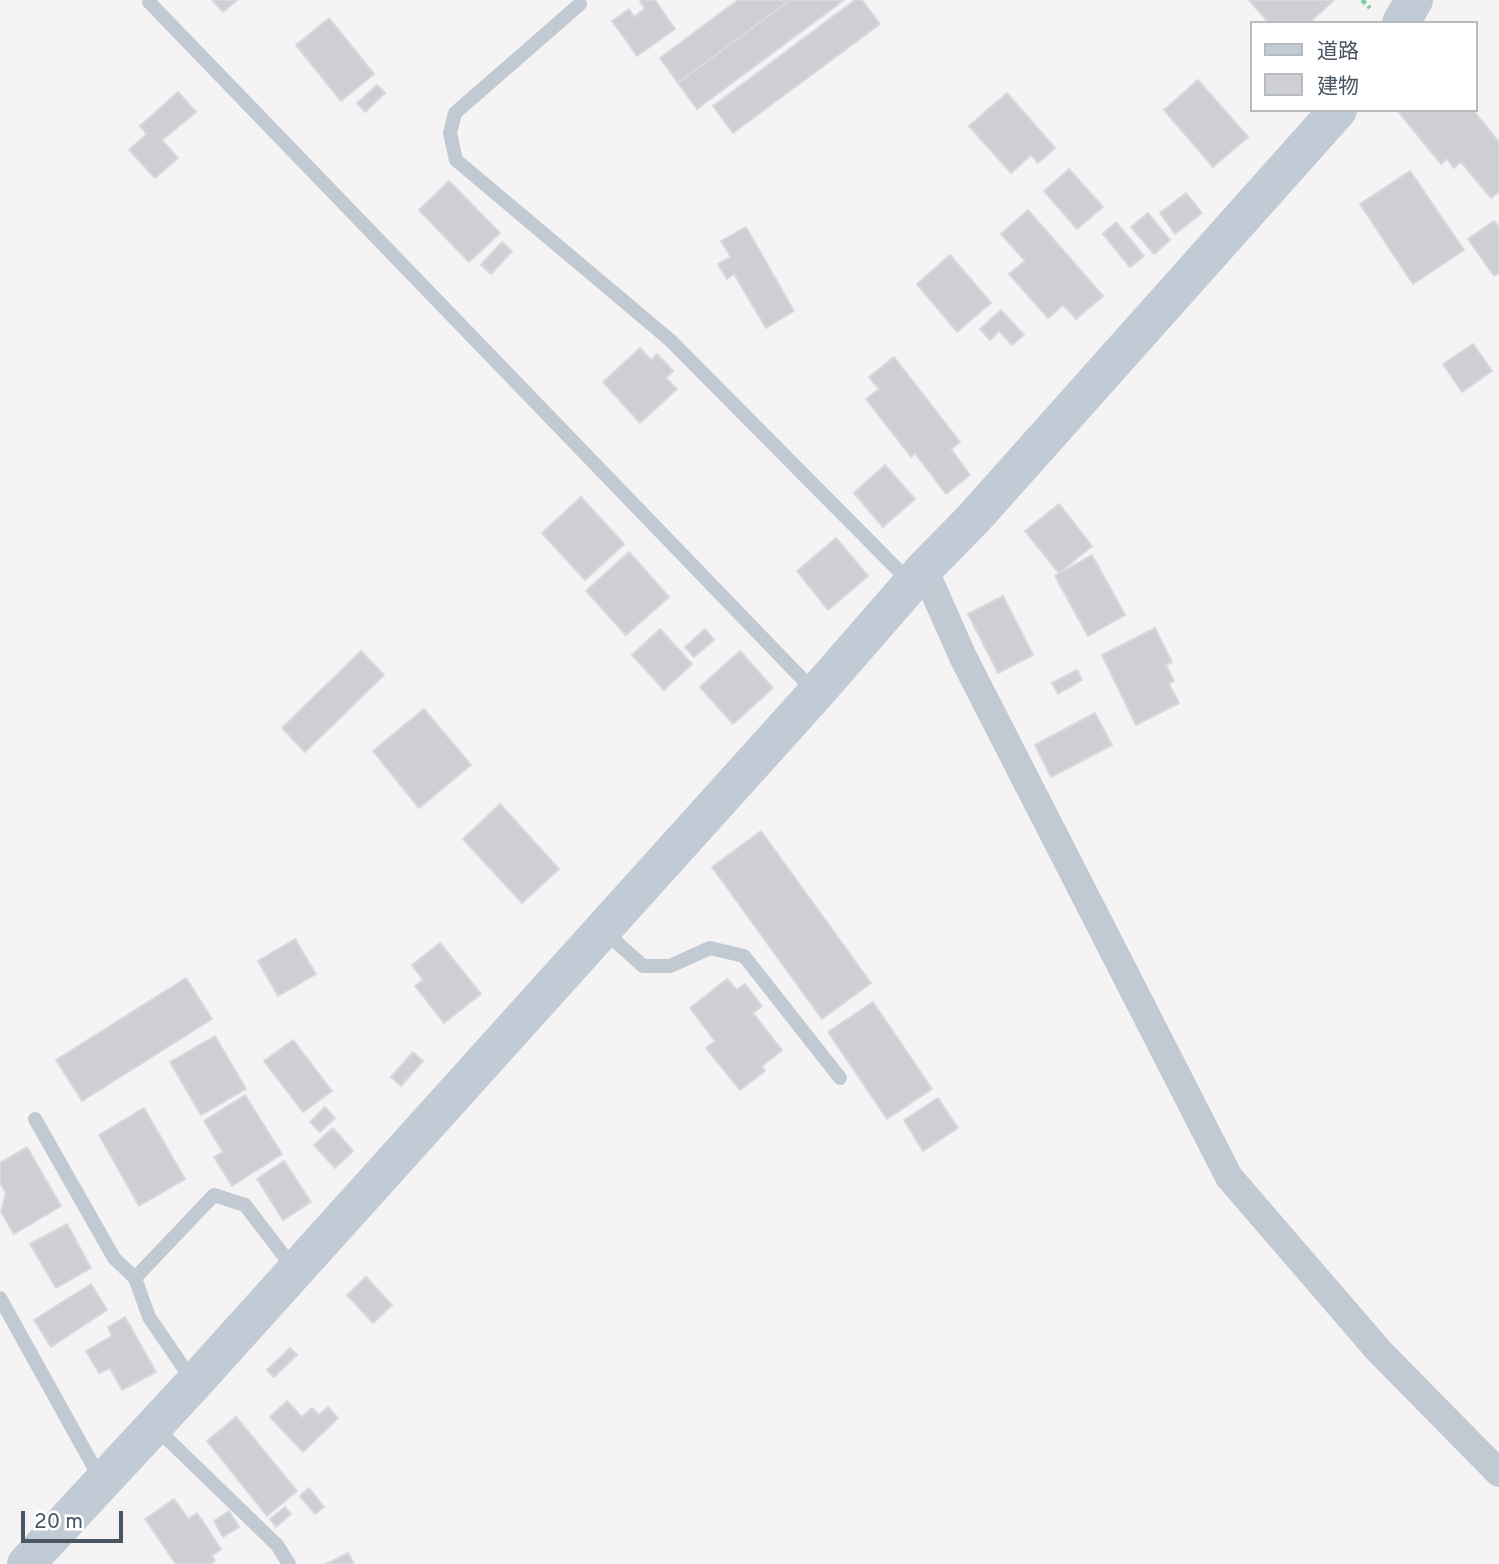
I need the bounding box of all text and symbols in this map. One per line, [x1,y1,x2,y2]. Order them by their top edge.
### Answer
legend [1250,21,1478,112]
text: 道路 [1317,39,1359,66]
text: 建物 [1317,74,1359,101]
scale bar [24,1498,126,1542]
text: 20 m [34,1509,83,1536]

